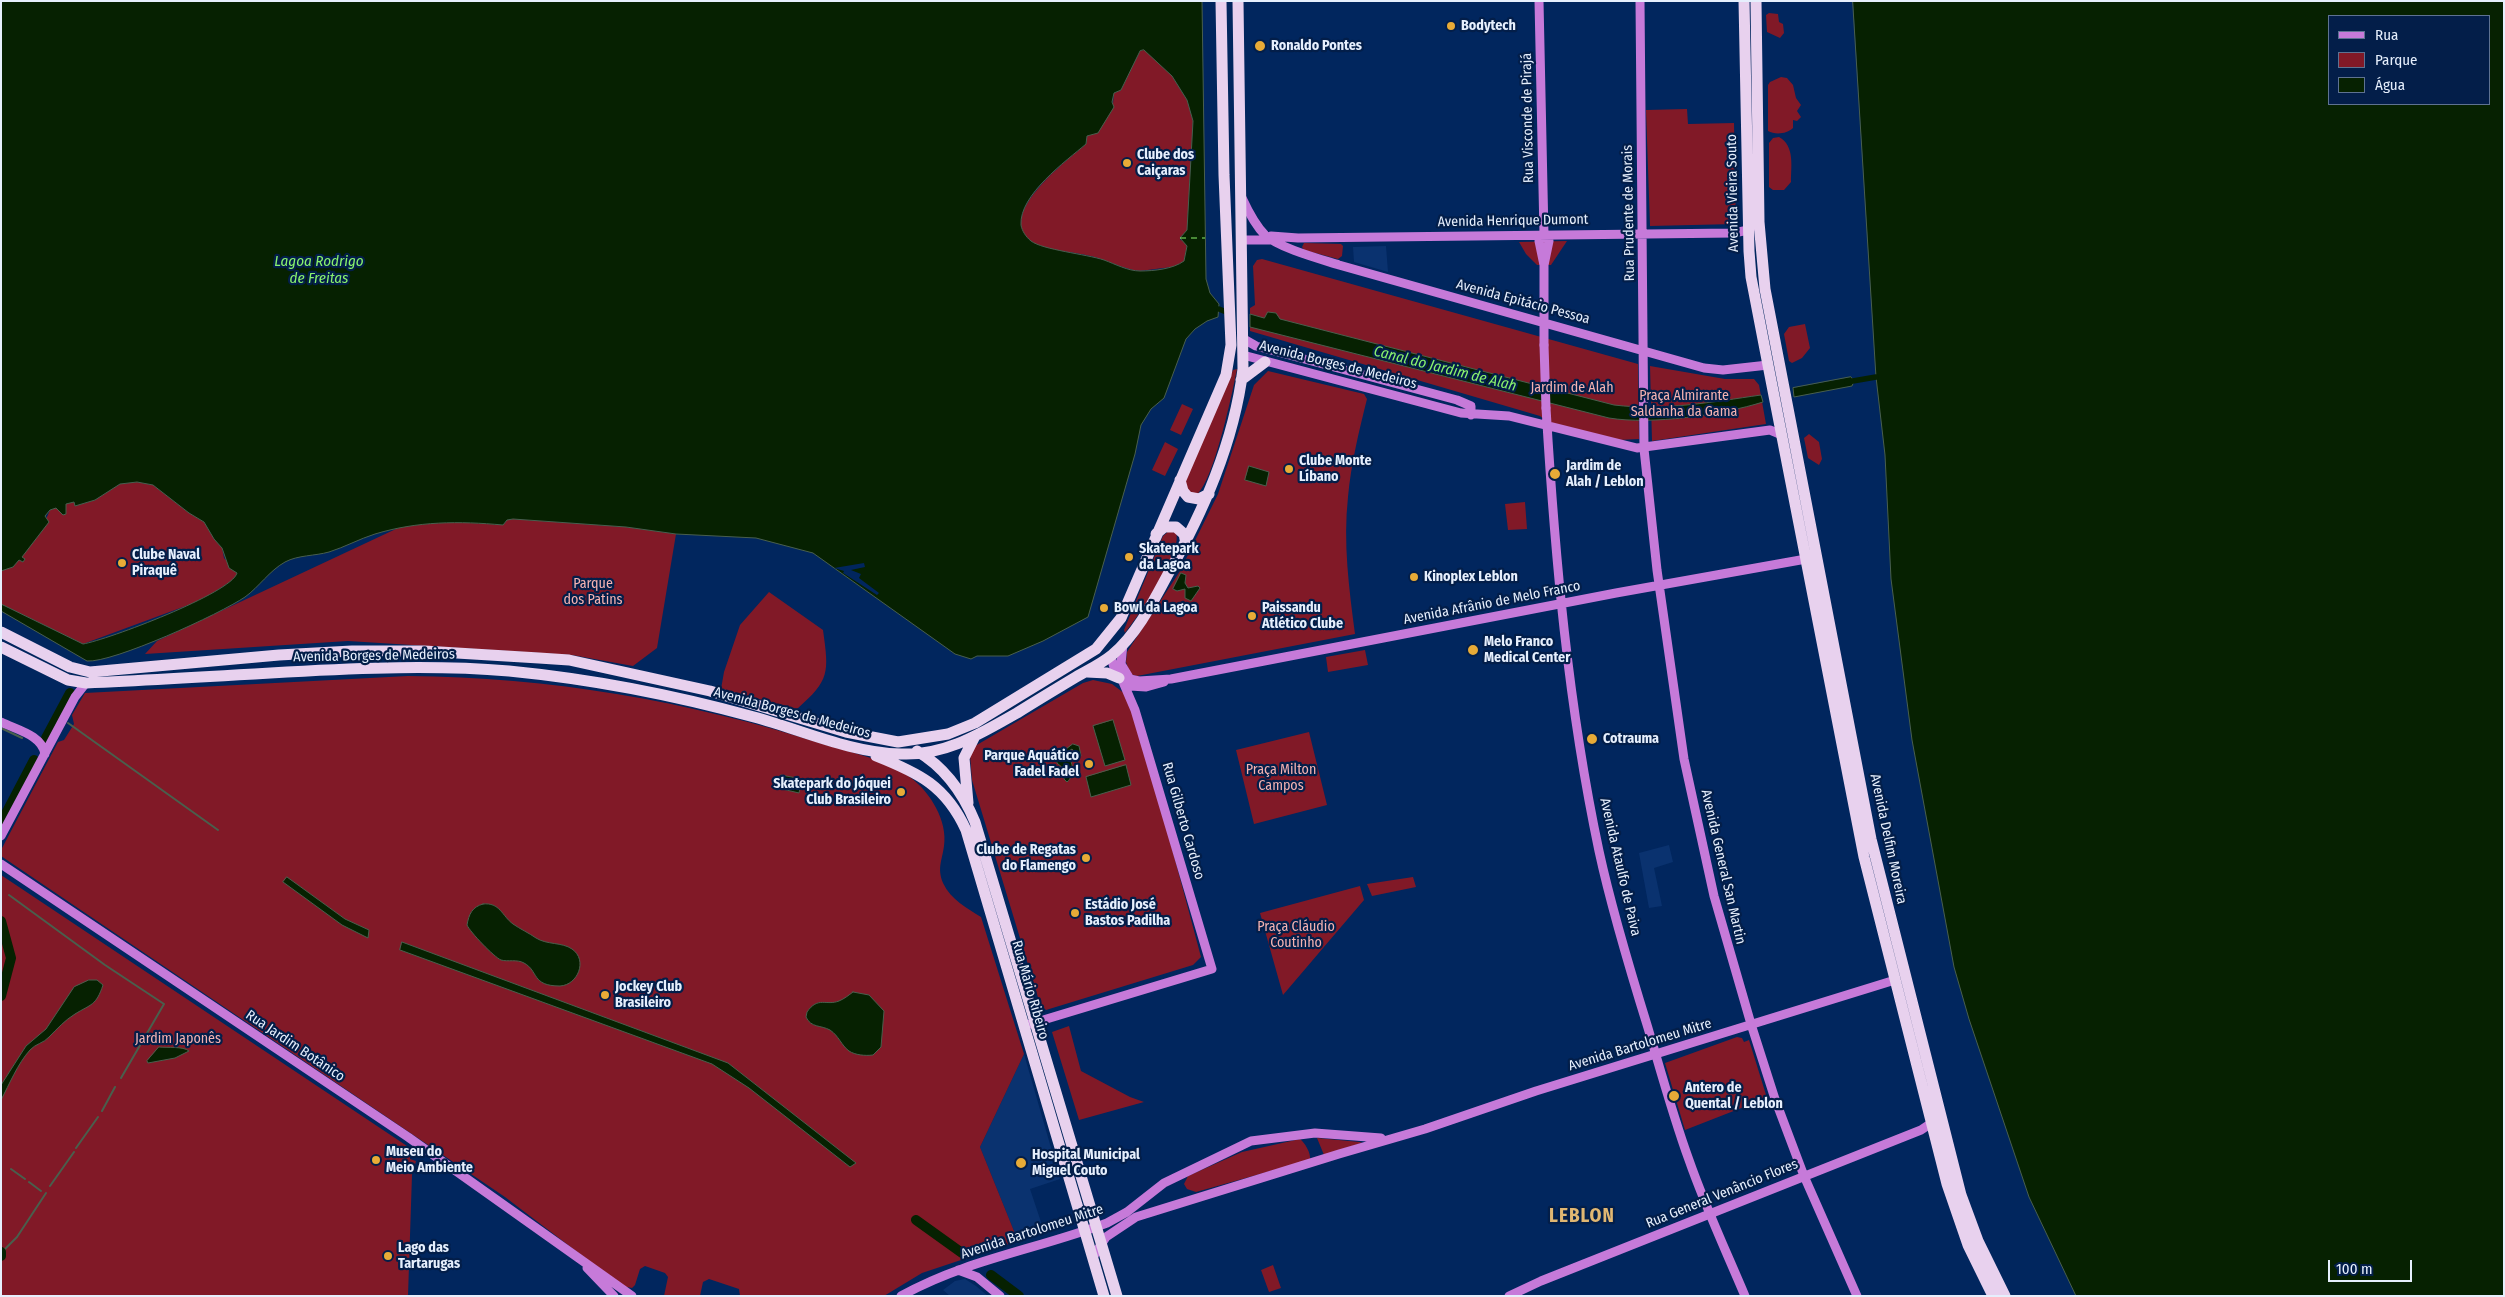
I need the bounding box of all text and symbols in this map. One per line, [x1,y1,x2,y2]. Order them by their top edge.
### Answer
legend [2328,15,2490,105]
place label: Bodytech [1461,18,1516,34]
marker: Bodytech [1445,20,1457,32]
text: Rua [2375,26,2398,44]
place label: Ronaldo Pontes [1271,38,1362,54]
marker: Ronaldo Pontes [1253,39,1267,53]
text: Parque [2375,51,2418,69]
street label: Rua Visconde de Pirajá [1518,53,1538,183]
text: Água [2375,76,2405,94]
street label: Avenida Vieira Souto [1724,134,1742,252]
street label: Rua Prudente de Morais [1619,145,1639,281]
place label: Clube dos Caiçaras [1137,147,1194,180]
marker: Clube dos Caiçaras [1121,157,1133,169]
street label: Avenida Henrique Dumont [1437,211,1589,231]
water label: Lagoa Rodrigo de Freitas [274,253,364,288]
street label: Avenida Epitácio Pessoa [1454,276,1592,328]
street label: Avenida Borges de Medeiros [1258,337,1418,393]
water label: Canal do Jardim de Alah [1372,343,1518,395]
park label: Jardim de Alah [1530,380,1614,396]
park label: Praça Almirante Saldanha da Gama [1631,388,1737,421]
place label: Clube Monte Líbano [1299,453,1372,486]
place label: Jardim de Alah / Leblon [1566,458,1644,491]
marker: Clube Monte Líbano [1283,463,1295,475]
marker: Jardim de Alah / Leblon [1548,467,1562,481]
place label: Skatepark da Lagoa [1139,541,1199,574]
place label: Clube Naval Piraquê [132,547,200,580]
marker: Skatepark da Lagoa [1123,551,1135,563]
marker: Clube Naval Piraquê [116,557,128,569]
place label: Kinoplex Leblon [1424,569,1518,585]
marker: Kinoplex Leblon [1408,571,1420,583]
park label: Parque dos Patins [563,576,623,608]
street label: Avenida Afrânio de Melo Franco [1402,578,1582,628]
place label: Bowl da Lagoa [1114,600,1197,616]
place label: Paissandu Atlético Clube [1262,600,1343,632]
marker: Bowl da Lagoa [1098,602,1110,614]
marker: Paissandu Atlético Clube [1246,610,1258,622]
place label: Melo Franco Medical Center [1484,634,1570,666]
marker: Melo Franco Medical Center [1466,643,1480,657]
street label: Avenida Borges de Medeiros [293,646,455,666]
street label: Avenida Borges de Medeiros [712,684,872,742]
place label: Cotrauma [1603,731,1659,747]
marker: Cotrauma [1585,732,1599,746]
place label: Parque Aquático Fadel Fadel [984,748,1079,780]
marker: Parque Aquático Fadel Fadel [1083,758,1095,770]
street label: Rua Gilberto Cardoso [1158,760,1208,882]
park label: Praça Milton Campos [1246,762,1316,794]
street label: Avenida Delfim Moreira [1866,772,1910,906]
place label: Skatepark do Jóquei Club Brasileiro [773,776,891,809]
marker: Skatepark do Jóquei Club Brasileiro [895,786,907,798]
street label: Avenida General San Martin [1697,788,1749,946]
street label: Avenida Ataulfo de Paiva [1596,796,1644,938]
place label: Clube de Regatas do Flamengo [976,842,1076,874]
marker: Clube de Regatas do Flamengo [1080,852,1092,864]
place label: Estádio José Bastos Padilha [1085,897,1170,930]
marker: Estádio José Bastos Padilha [1069,907,1081,919]
park label: Praça Cláudio Coutinho [1257,919,1335,952]
street label: Rua Mário Ribeiro [1008,939,1052,1041]
place label: Jockey Club Brasileiro [615,979,682,1012]
marker: Jockey Club Brasileiro [599,989,611,1001]
street label: Rua Jardim Botânico [242,1007,348,1085]
street label: Avenida Bartolomeu Mitre [1566,1015,1714,1075]
park label: Jardim Japonês [135,1031,221,1047]
place label: Antero de Quental / Leblon [1685,1080,1783,1112]
marker: Antero de Quental / Leblon [1667,1089,1681,1103]
place label: Museu do Meio Ambiente [386,1144,473,1176]
place label: Hospital Municipal Miguel Couto [1032,1147,1140,1180]
marker: Museu do Meio Ambiente [370,1154,382,1166]
marker: Hospital Municipal Miguel Couto [1014,1156,1028,1170]
street label: Rua General Venâncio Flores [1644,1156,1800,1232]
street label: Avenida Bartolomeu Mitre [959,1201,1105,1263]
district label: LEBLON [1548,1206,1616,1228]
place label: Lago das Tartarugas [398,1240,460,1272]
marker: Lago das Tartarugas [382,1250,394,1262]
scale bar [2330,1250,2414,1282]
text: 100 m [2336,1260,2373,1278]

